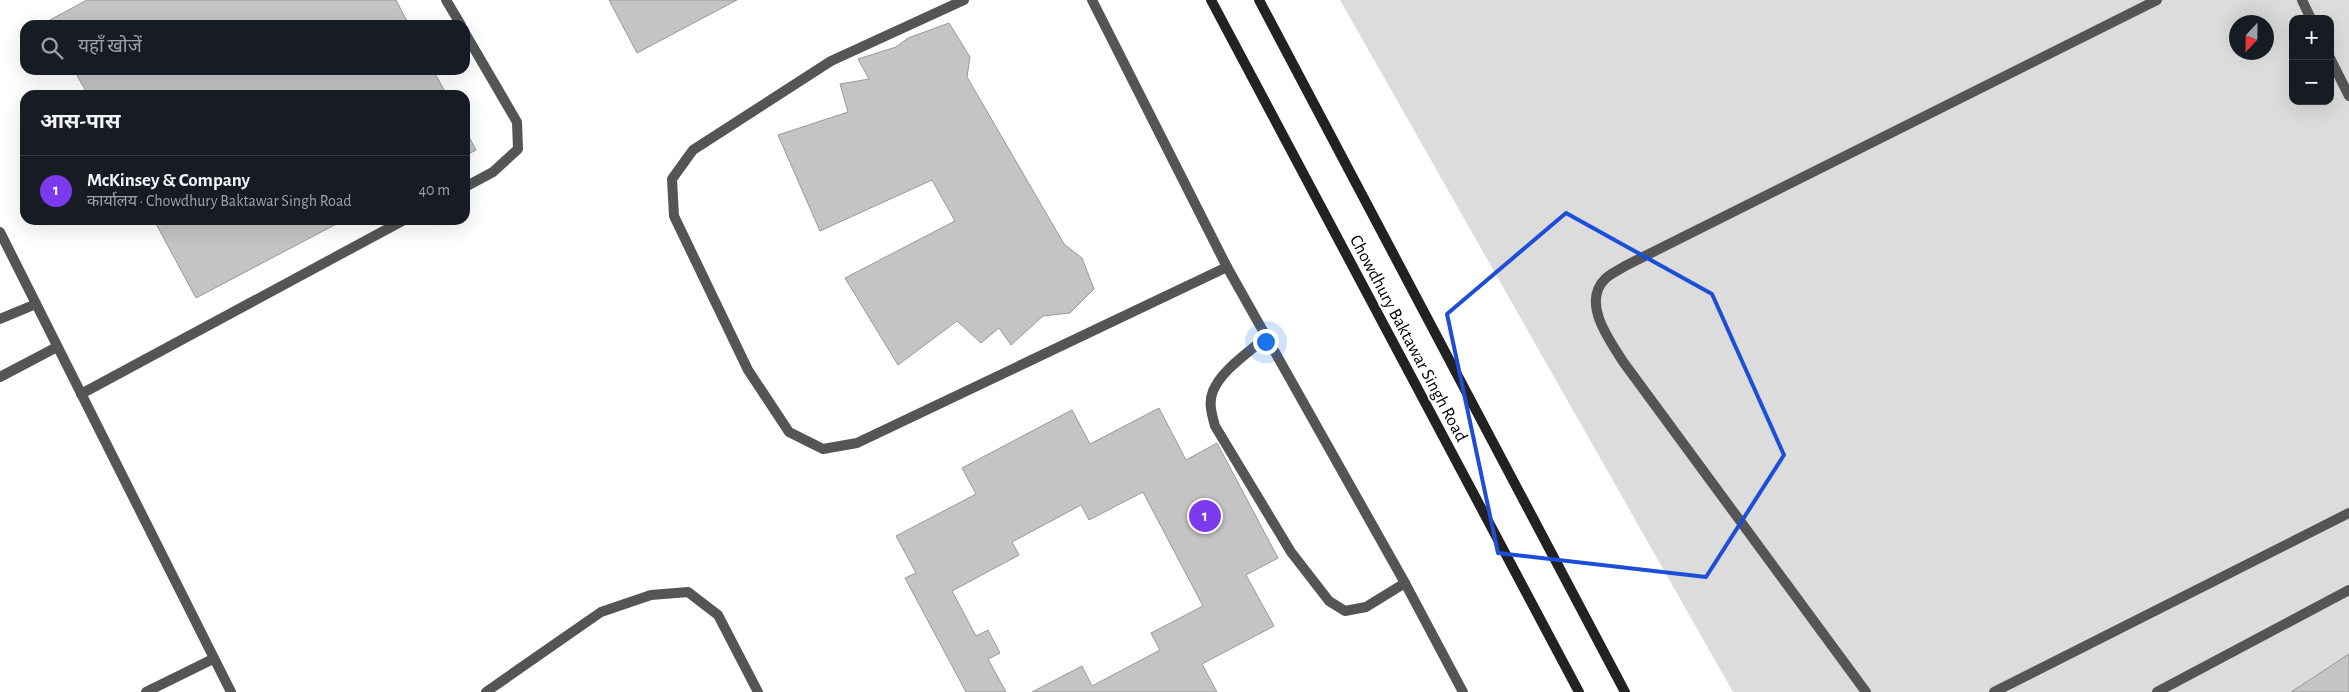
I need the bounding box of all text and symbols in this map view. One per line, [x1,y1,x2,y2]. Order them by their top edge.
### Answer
north arrow [2229,15,2274,60]
map controls [2289,15,2334,105]
button: + [2289,15,2334,60]
search box [20,20,470,75]
icon: search [38,34,66,62]
text: यहाँ खोजें [78,37,142,56]
button: − [2289,60,2334,105]
text: आस-पास [40,111,121,132]
text: McKinsey & Company [87,171,250,190]
text: 1 [53,182,59,198]
text: 40 m [418,182,450,198]
text: कार्यालय · Chowdhury Baktawar Singh Road [87,193,352,209]
street label: Chowdhury Baktawar Singh Road [1346,232,1470,445]
your location [1253,329,1279,355]
pin: 1 [1189,497,1221,535]

